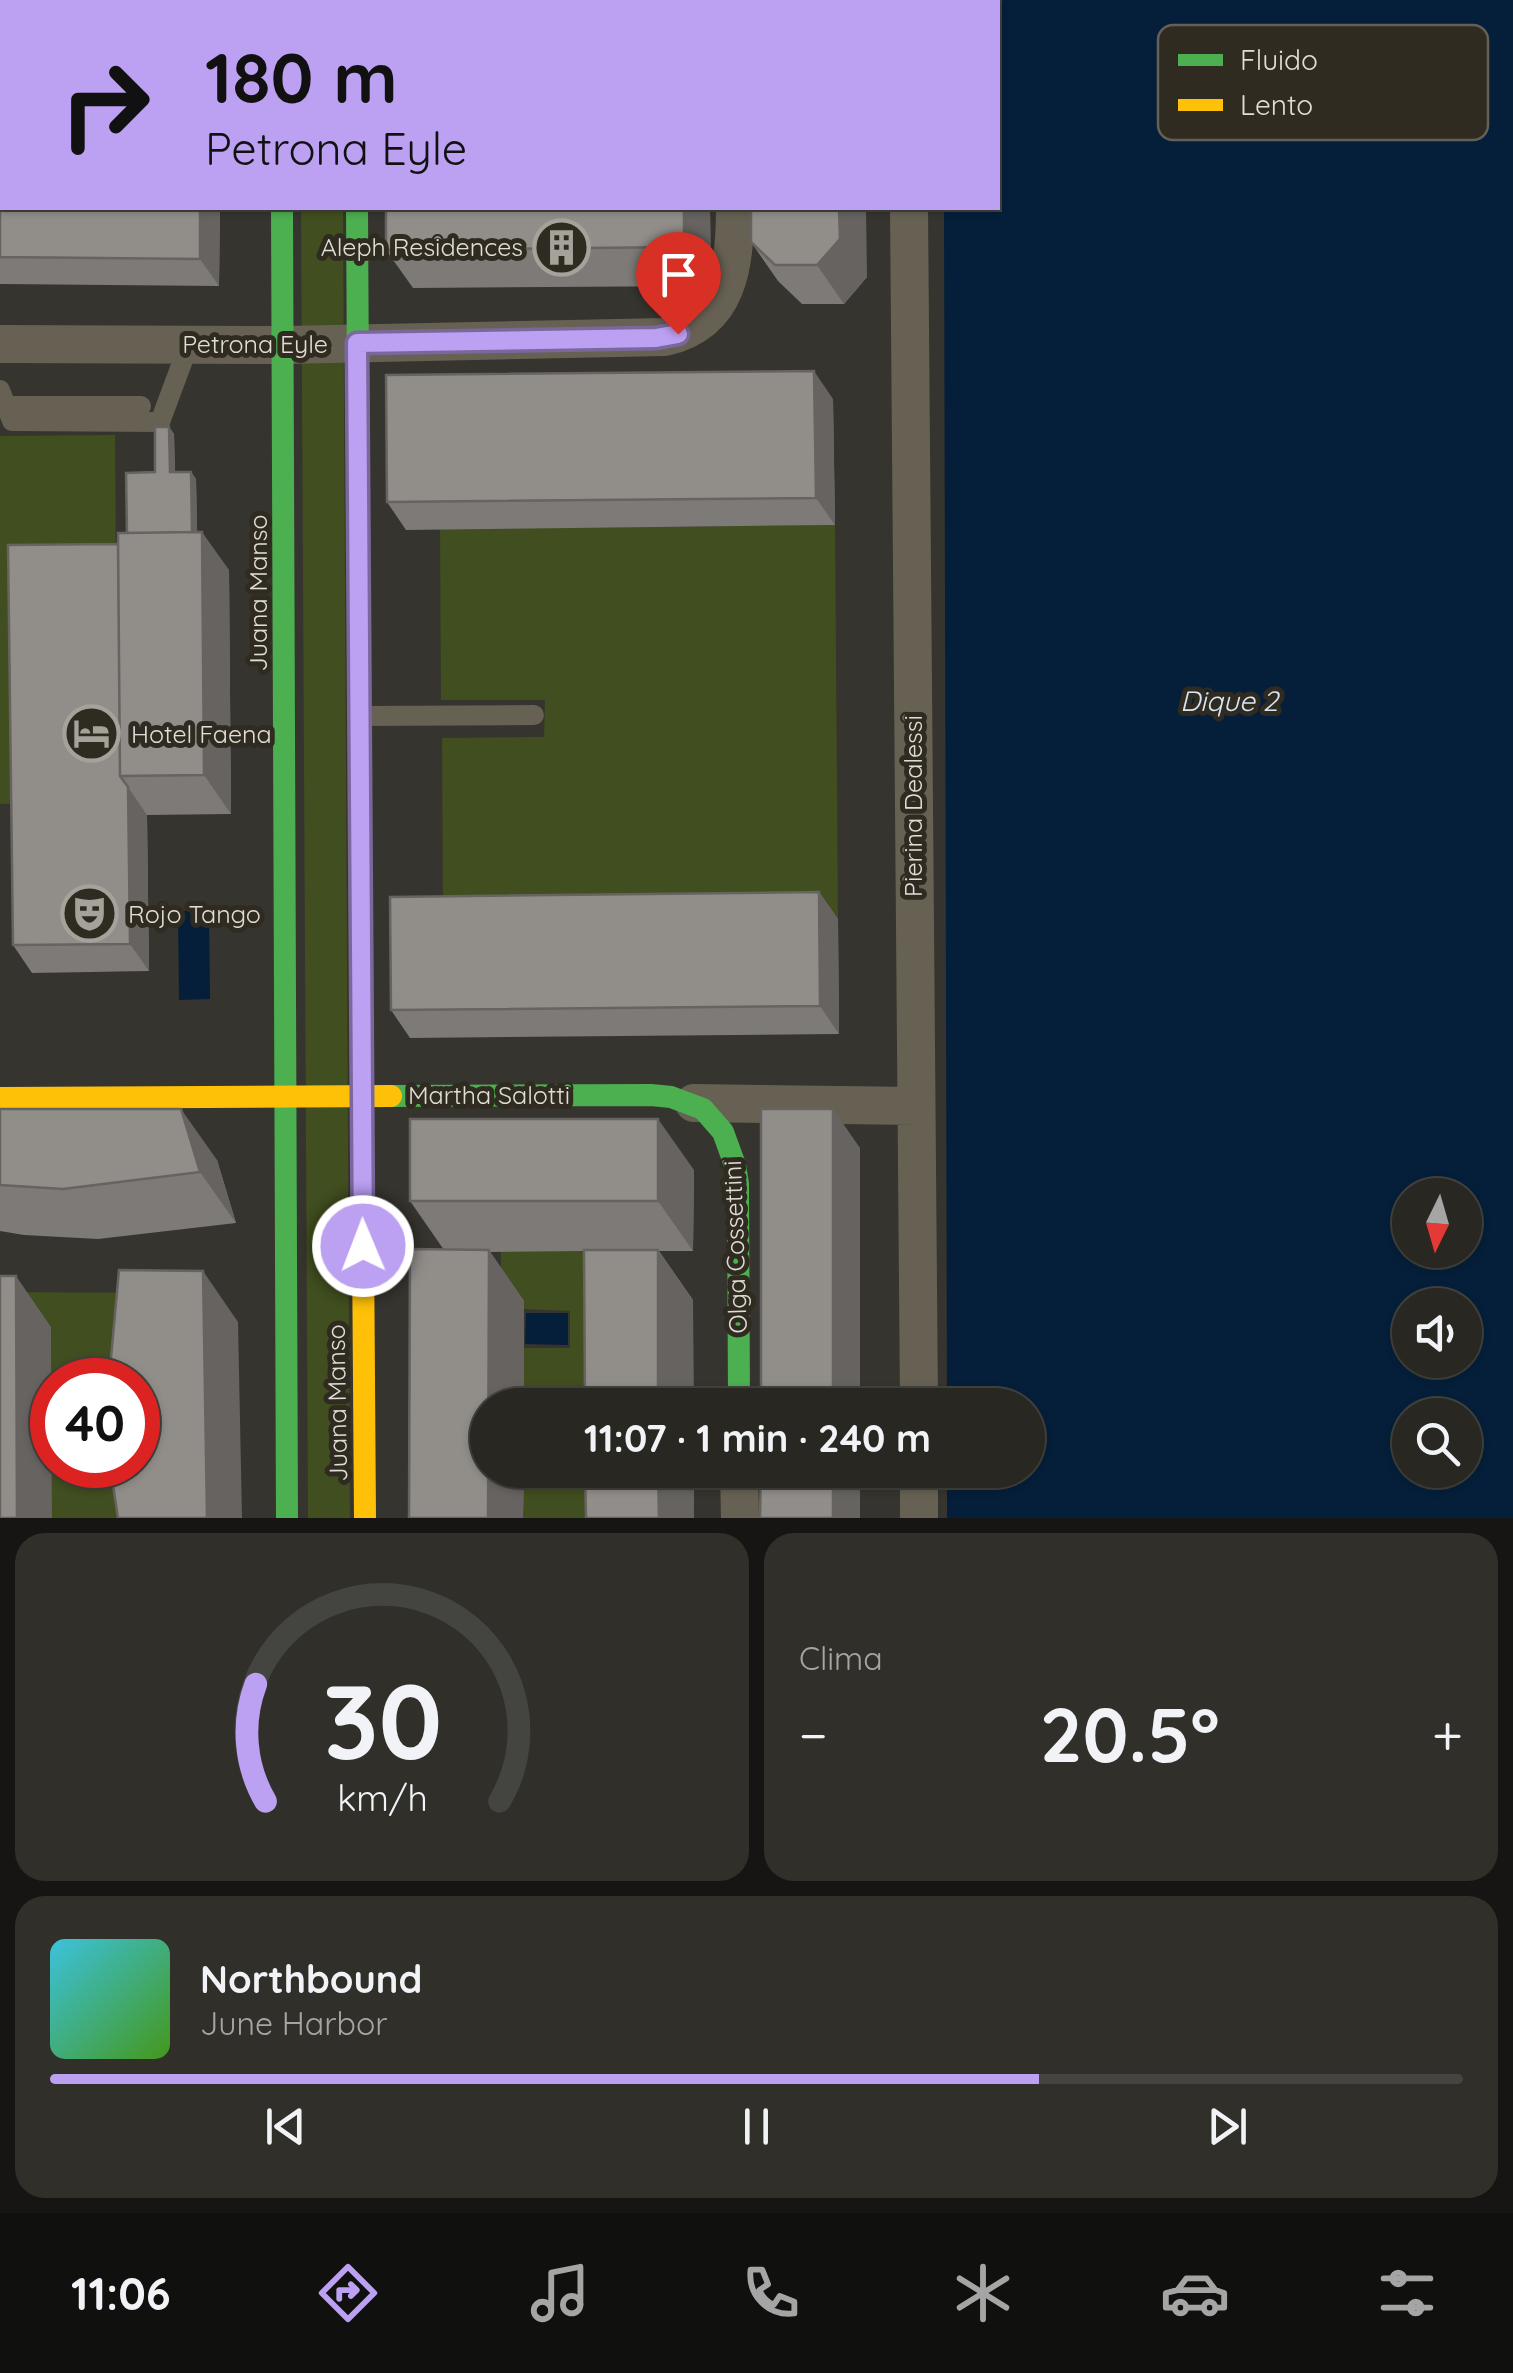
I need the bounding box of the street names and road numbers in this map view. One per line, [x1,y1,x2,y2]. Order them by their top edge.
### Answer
street label: Petrona Eyle [182,328,328,359]
street label: Juana Manso [242,514,273,672]
street label: Pierina Dealessi [897,715,928,897]
street label: Martha Salotti [408,1079,570,1110]
street label: Olga Cossettini [716,1160,753,1334]
street label: Juana Manso [320,1324,353,1482]

